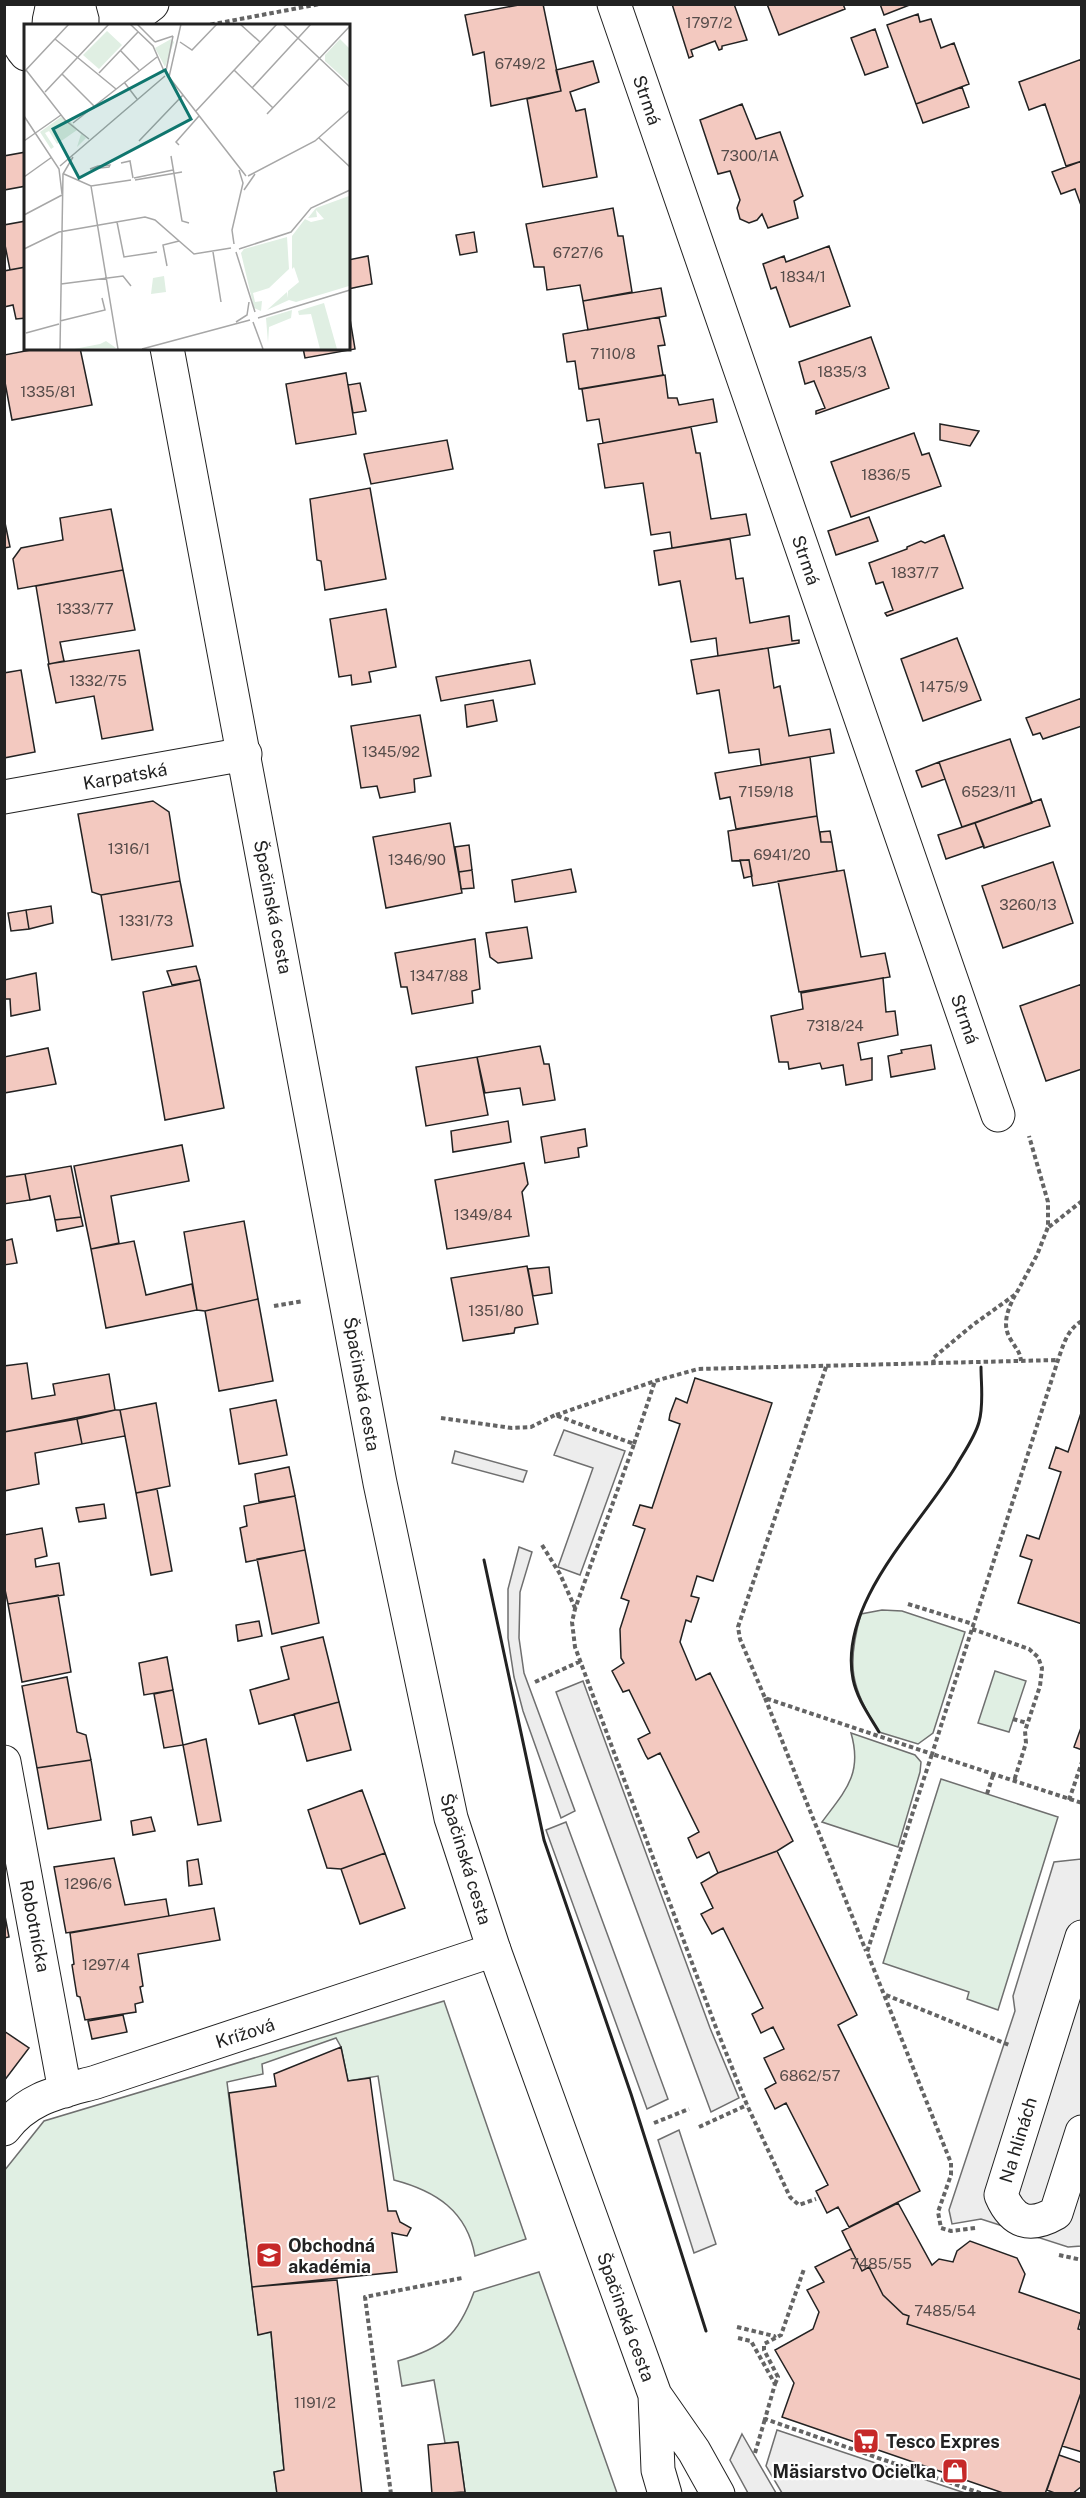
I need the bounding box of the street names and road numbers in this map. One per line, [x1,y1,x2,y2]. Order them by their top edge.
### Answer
street label: Strmá [629,72,665,128]
street label: Strmá [788,532,824,588]
street label: Karpatská [81,758,169,794]
street label: Špačinská cesta [250,838,296,976]
street label: Strmá [947,991,983,1047]
street label: Špačinská cesta [340,1315,384,1453]
street label: Špačinská cesta [436,1791,496,1927]
street label: Robotnícka [16,1878,54,1974]
street label: Krížová [213,2014,277,2052]
street label: Na hlinách [995,2095,1041,2185]
street label: Špačinská cesta [593,2250,659,2384]

